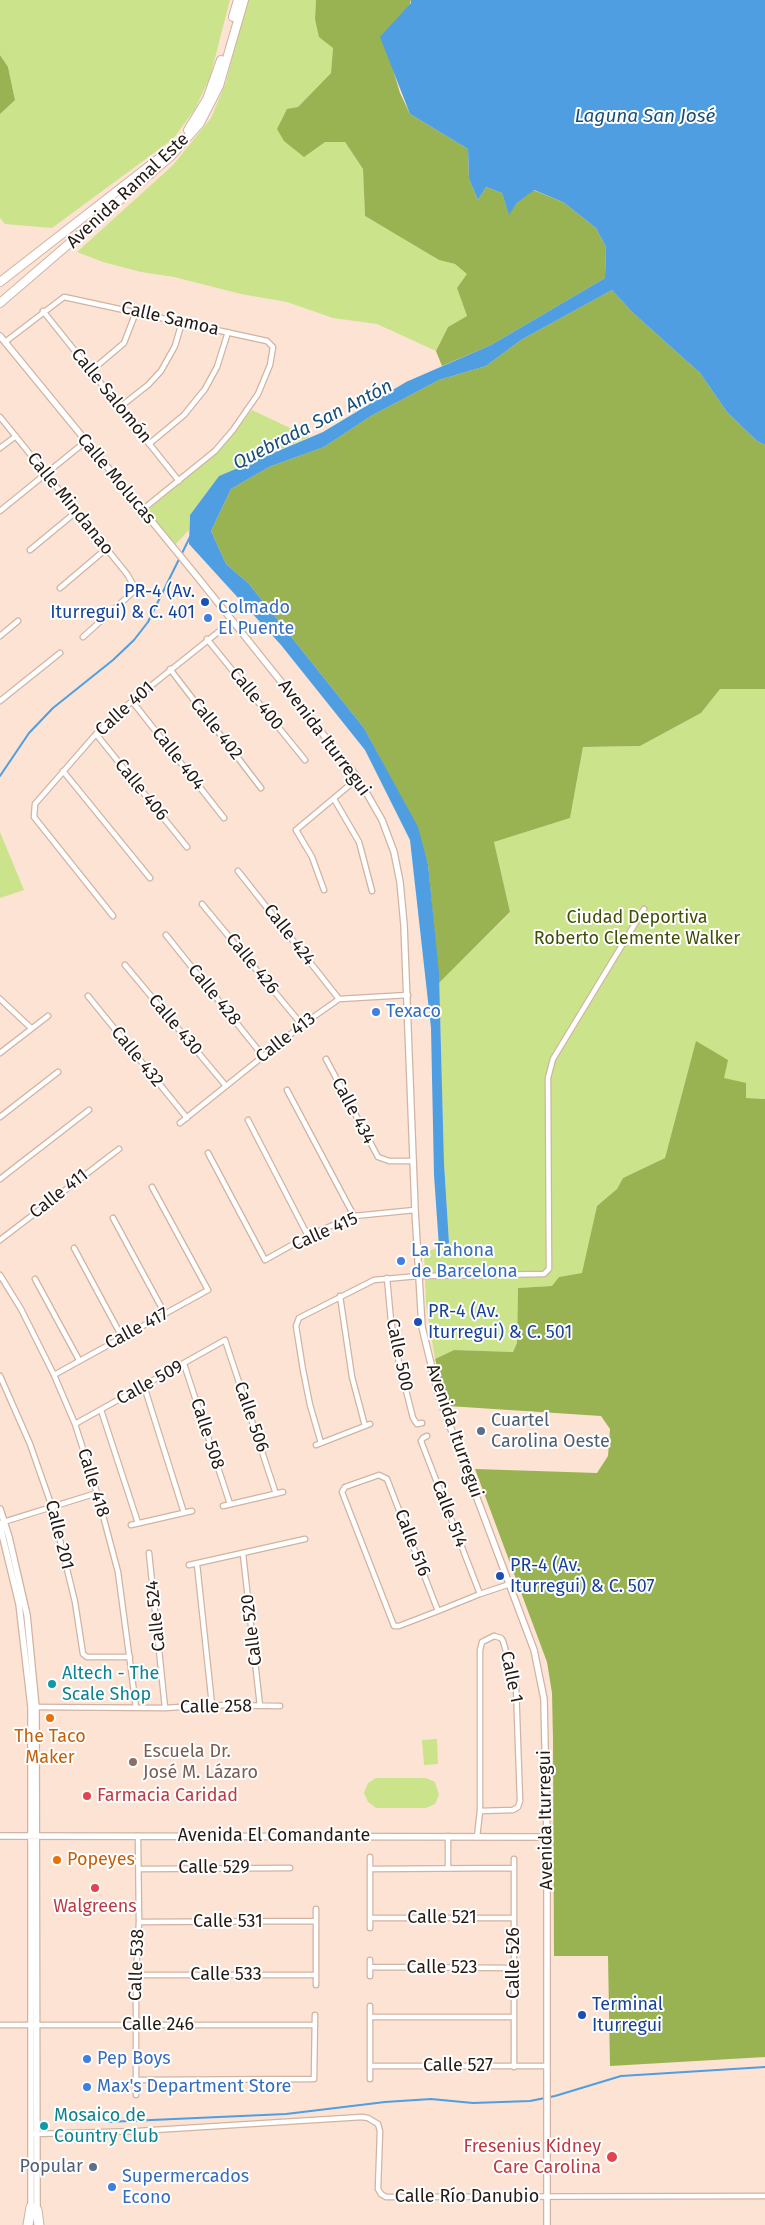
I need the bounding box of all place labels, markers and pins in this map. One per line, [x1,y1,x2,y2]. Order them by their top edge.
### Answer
place label: PR-4 (Av. Iturregui) & C. 401 [50,581,195,624]
marker: PR-4 (Av. Iturregui) & C. 401 [199,596,211,608]
place label: Colmado El Puente [218,597,294,640]
marker: Colmado El Puente [202,612,214,624]
place label: Texaco [386,1001,441,1023]
marker: Texaco [370,1006,382,1018]
place label: La Tahona de Barcelona [411,1240,518,1282]
marker: La Tahona de Barcelona [395,1255,407,1267]
place label: PR-4 (Av. Iturregui) & C. 501 [428,1301,572,1344]
marker: PR-4 (Av. Iturregui) & C. 501 [412,1316,424,1328]
place label: Cuartel Carolina Oeste [491,1410,610,1452]
marker: Cuartel Carolina Oeste [475,1425,487,1437]
place label: PR-4 (Av. Iturregui) & C. 507 [510,1555,655,1598]
marker: PR-4 (Av. Iturregui) & C. 507 [494,1570,506,1582]
place label: Altech - The Scale Shop [62,1663,159,1706]
marker: Altech - The Scale Shop [46,1678,58,1690]
marker: The Taco Maker [44,1712,56,1724]
place label: The Taco Maker [14,1726,86,1768]
place label: Escuela Dr. José M. Lázaro [143,1741,258,1784]
marker: Escuela Dr. José M. Lázaro [127,1756,139,1768]
place label: Farmacia Caridad [97,1785,238,1807]
marker: Farmacia Caridad [81,1790,93,1802]
place label: Popeyes [67,1849,135,1871]
marker: Popeyes [51,1854,63,1866]
marker: Walgreens [89,1882,101,1894]
place label: Walgreens [53,1896,137,1918]
place label: Terminal Iturregui [592,1994,663,2036]
marker: Terminal Iturregui [576,2009,588,2021]
place label: Pep Boys [97,2048,171,2070]
marker: Pep Boys [81,2053,93,2065]
place label: Max's Department Store [97,2076,291,2098]
marker: Max's Department Store [81,2081,93,2093]
place label: Mosaico de Country Club [54,2105,159,2148]
marker: Mosaico de Country Club [38,2120,50,2132]
place label: Fresenius Kidney Care Carolina [463,2136,601,2178]
marker: Fresenius Kidney Care Carolina [605,2150,619,2164]
place label: Popular [19,2156,83,2178]
marker: Popular [87,2161,99,2173]
place label: Supermercados Econo [122,2166,249,2208]
marker: Supermercados Econo [106,2181,118,2193]

